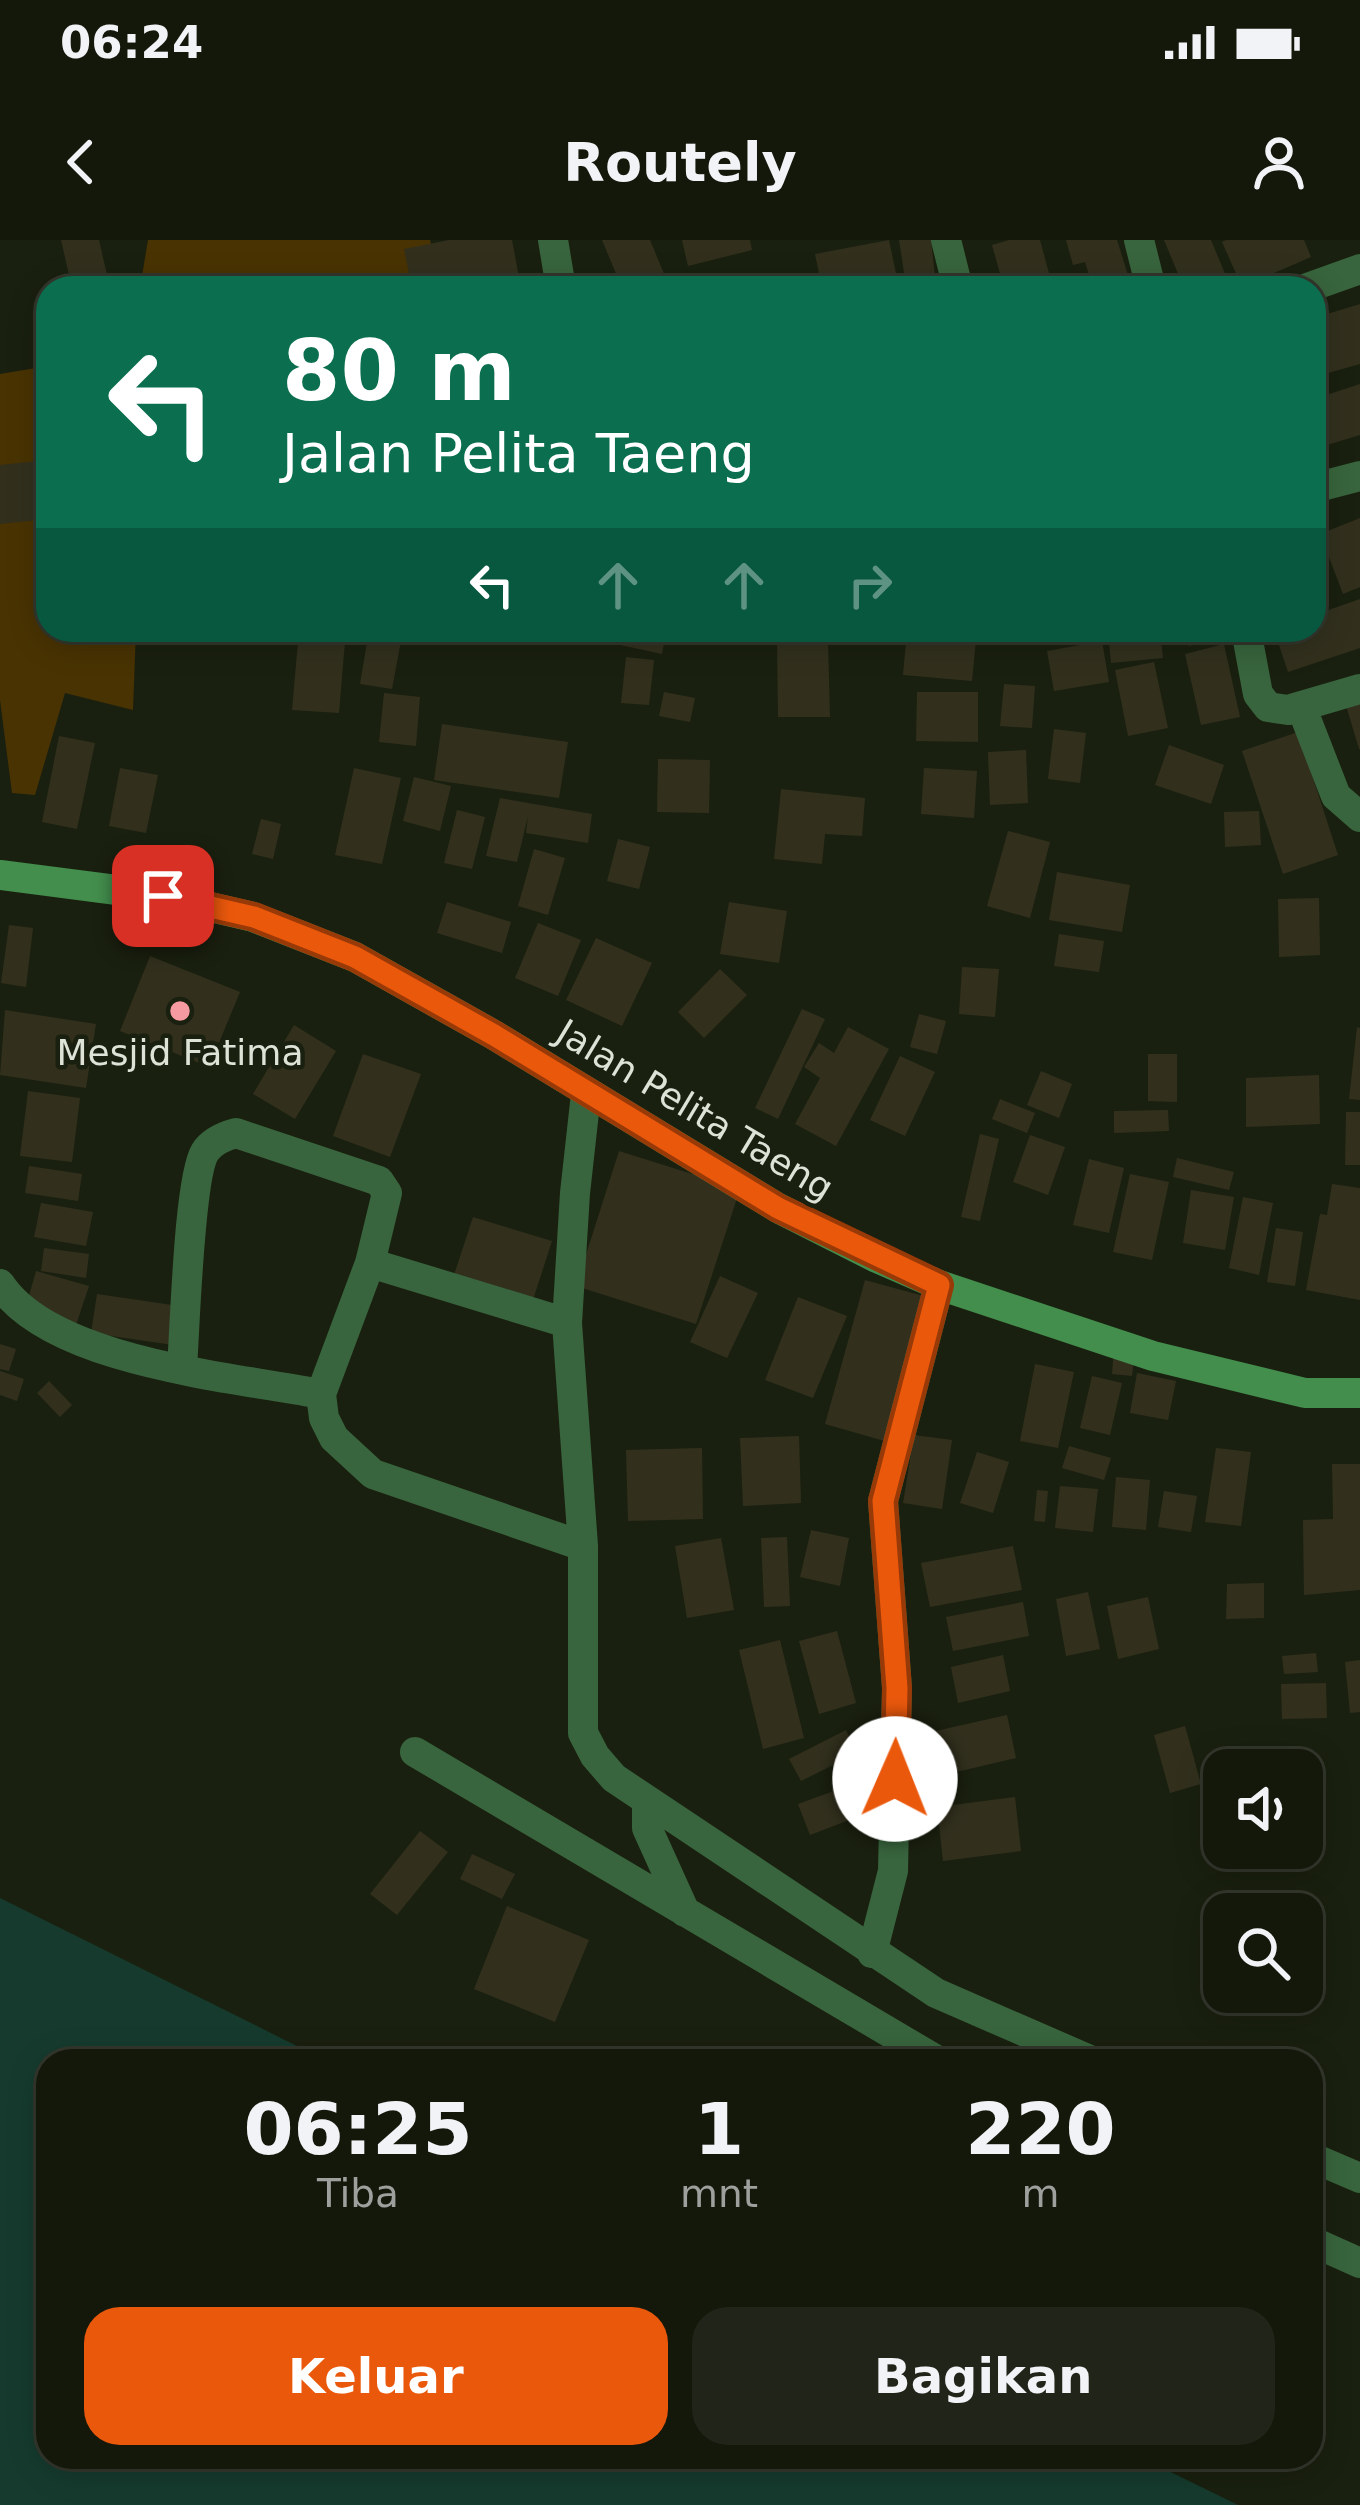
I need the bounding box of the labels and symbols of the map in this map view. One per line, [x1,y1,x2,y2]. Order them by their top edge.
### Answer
pin [112,845,214,947]
marker: Mesjid Fatima [167,998,193,1024]
street label: Jalan Pelita Taeng [548,1010,841,1209]
place label: Mesjid Fatima [57,1032,303,1073]
position arrow [832,1716,958,1842]

